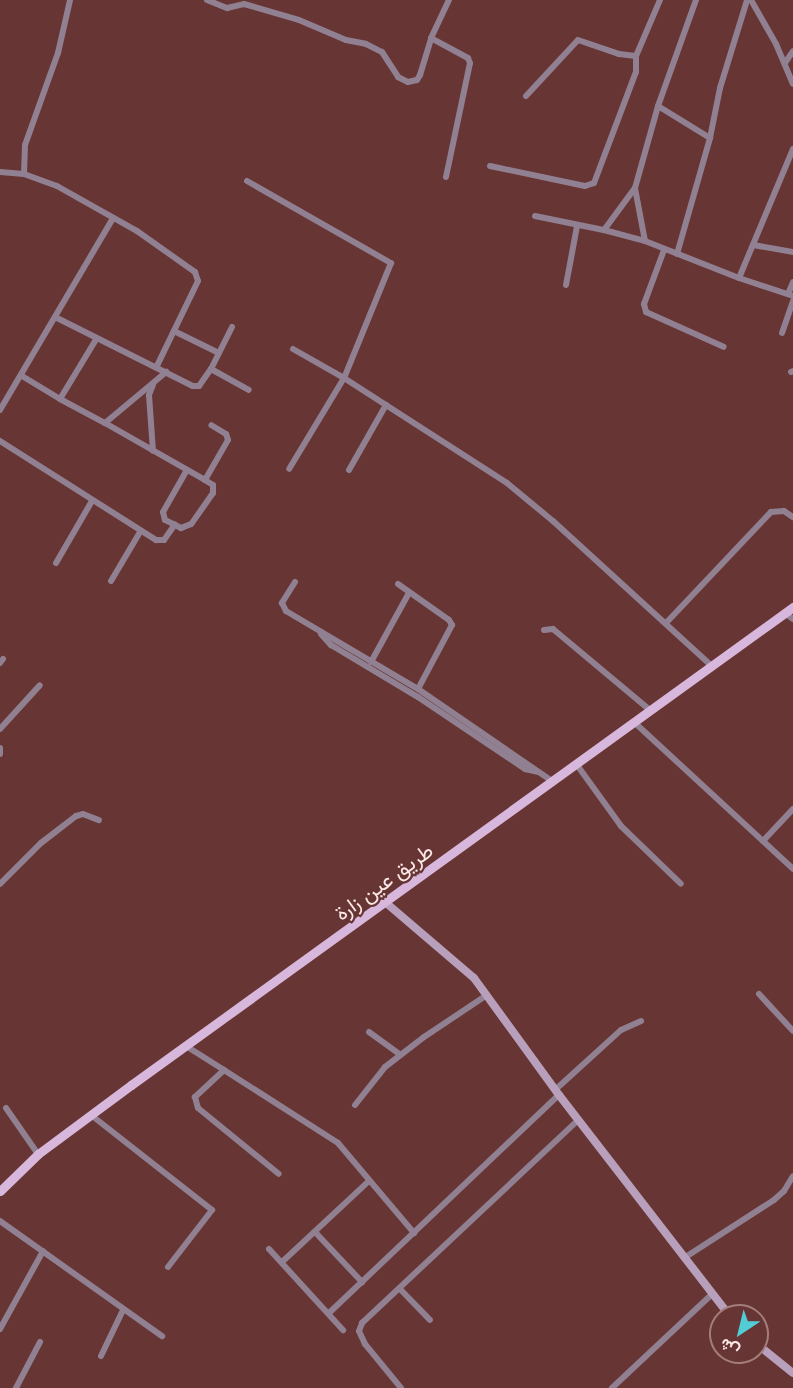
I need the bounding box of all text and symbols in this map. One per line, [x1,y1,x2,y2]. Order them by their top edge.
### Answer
street label: طريق عين زارة [330,838,438,926]
north arrow [709,1304,769,1364]
text: ش [716,1333,744,1362]

